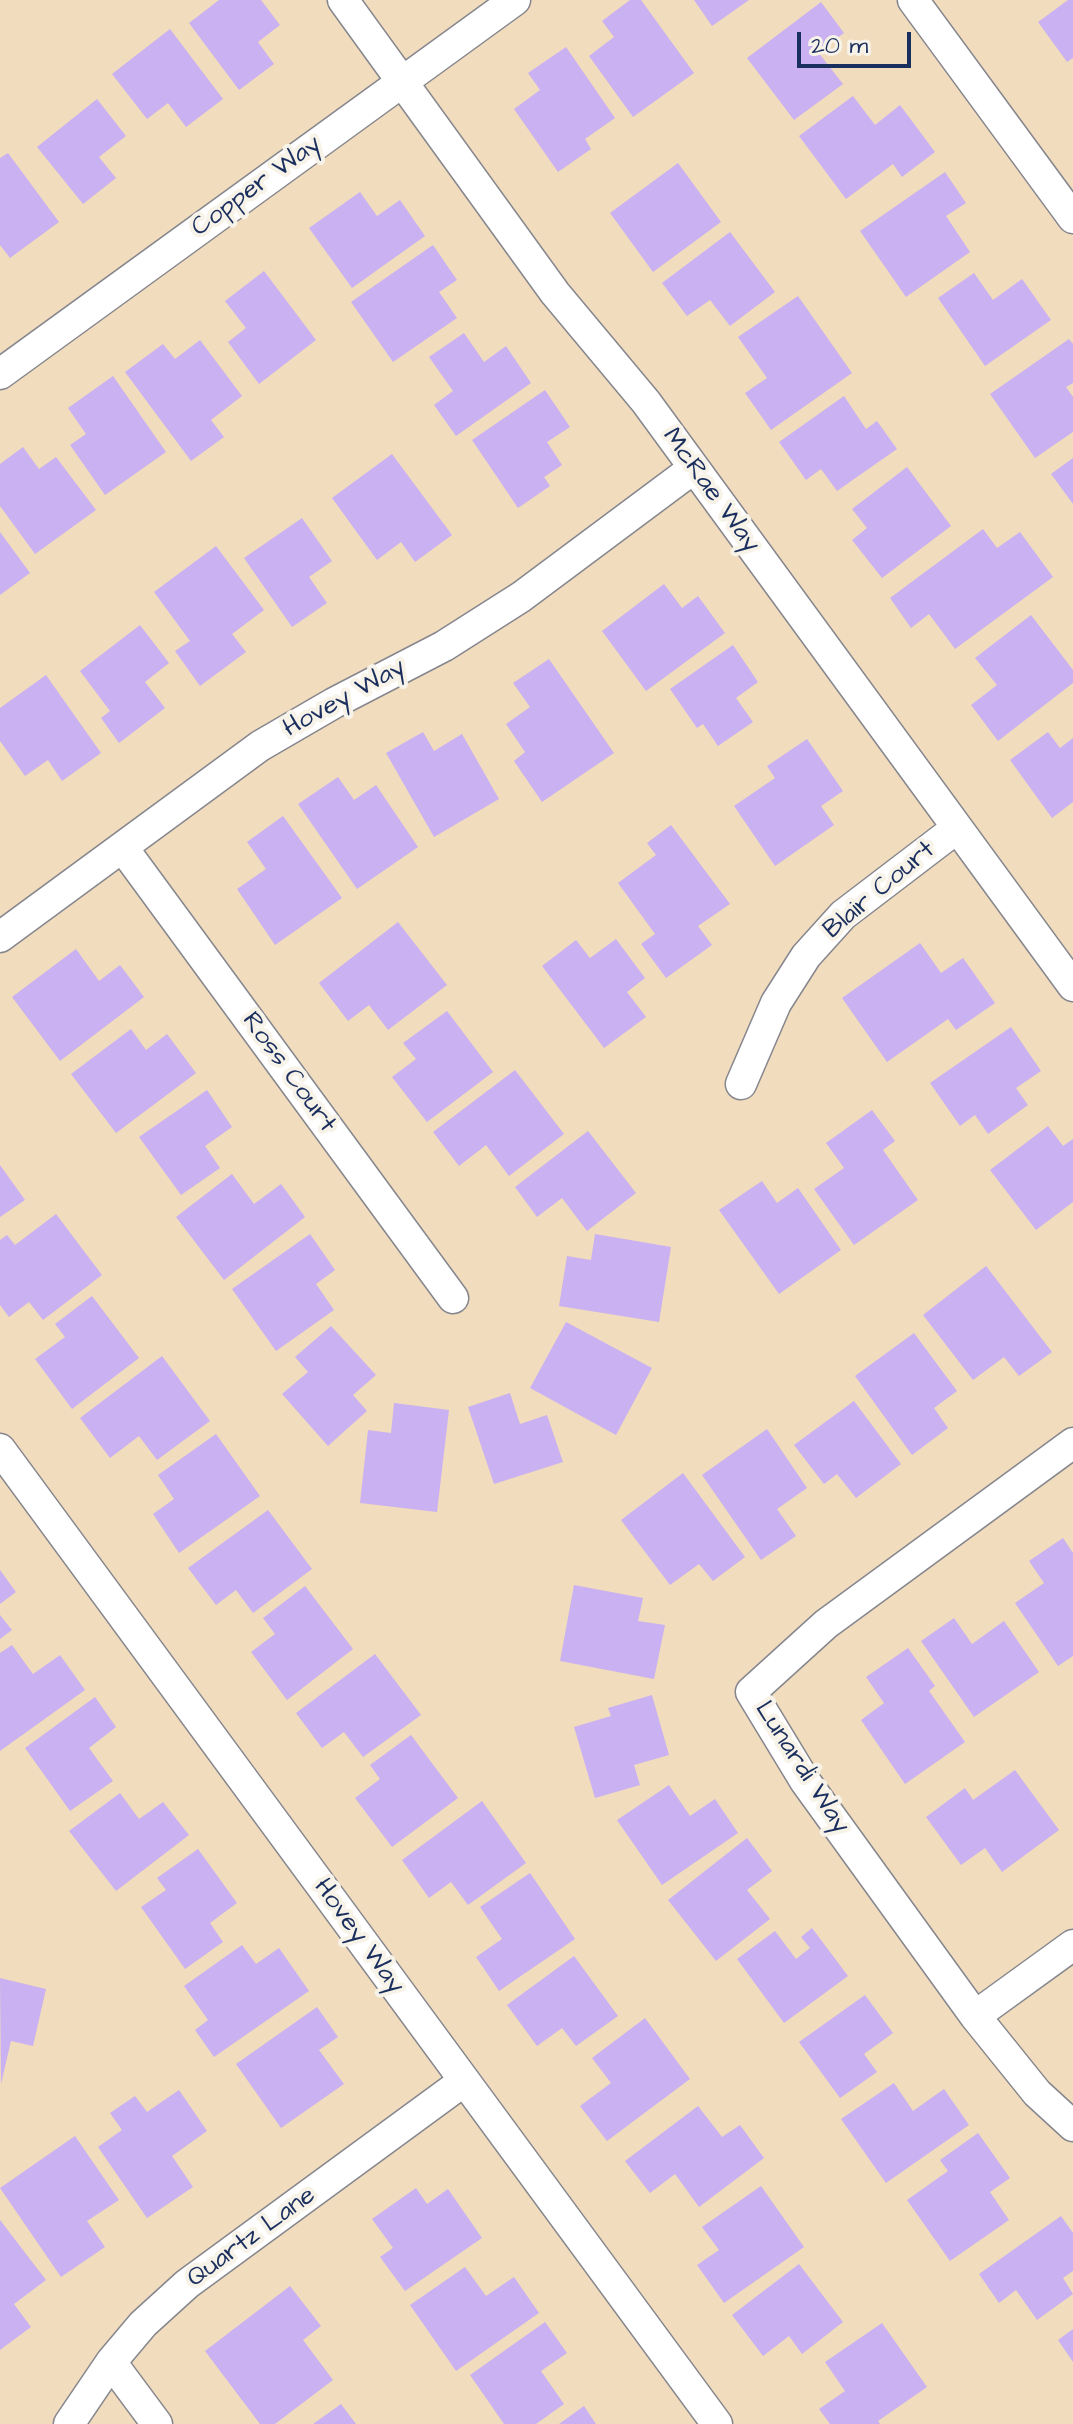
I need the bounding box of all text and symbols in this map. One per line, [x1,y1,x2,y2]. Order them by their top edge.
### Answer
scale bar [801,16,915,66]
text: 20 m [811,29,868,63]
street label: Copper Way [186,129,328,245]
street label: McRae Way [654,423,766,559]
street label: Hovey Way [279,653,411,745]
street label: Blair Court [818,835,942,947]
street label: Ross Court [234,1007,342,1139]
street label: Lunardi Way [747,1696,855,1840]
street label: Hovey Way [306,1873,410,2001]
street label: Quartz Lane [182,2181,322,2295]

